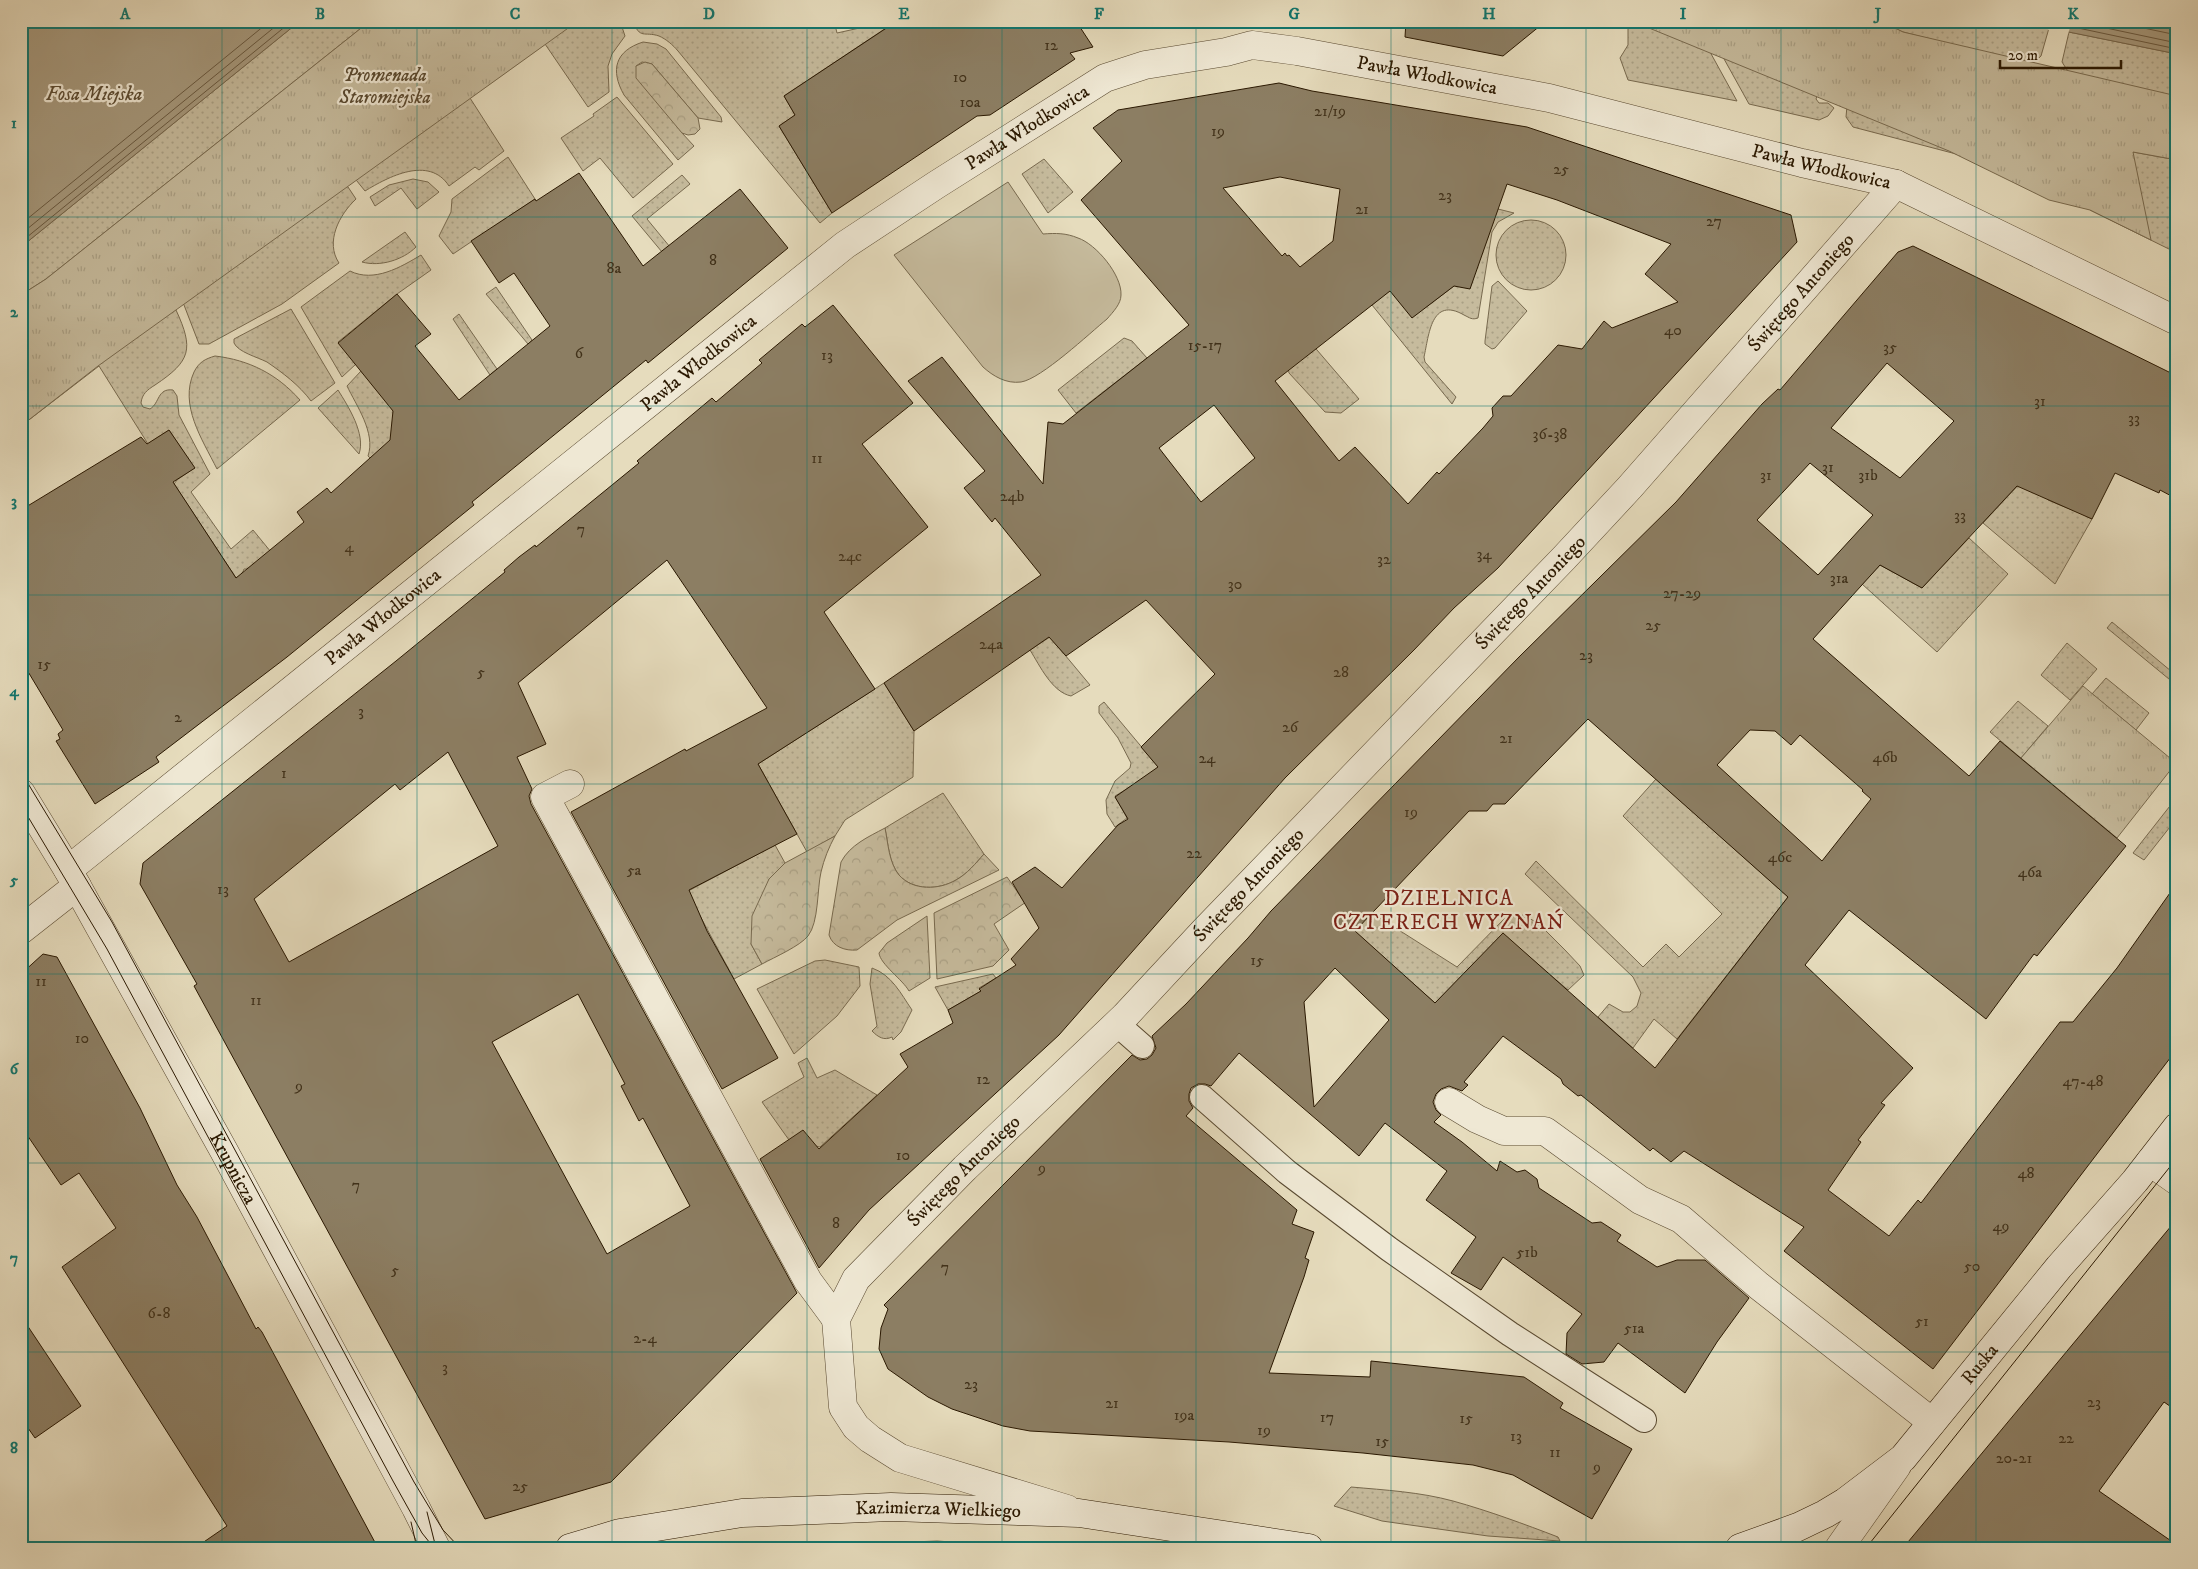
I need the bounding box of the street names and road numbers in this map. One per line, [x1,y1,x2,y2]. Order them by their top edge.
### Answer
street label: Pawła Włodkowica [1355,51,1499,100]
street label: Pawła Włodkowica [961,80,1093,175]
street label: Pawła Włodkowica [1749,139,1893,194]
street label: Świętego Antoniego [1741,229,1859,356]
street label: Pawła Włodkowica [636,309,761,416]
street label: Świętego Antoniego [1469,531,1591,654]
street label: Pawła Włodkowica [320,563,445,670]
street label: Świętego Antoniego [1187,823,1309,947]
street label: Świętego Antoniego [901,1110,1025,1232]
street label: Krupnicza [204,1128,262,1208]
street label: Ruska [1956,1339,2003,1389]
street label: Kazimierza Wielkiego [855,1495,1021,1523]

